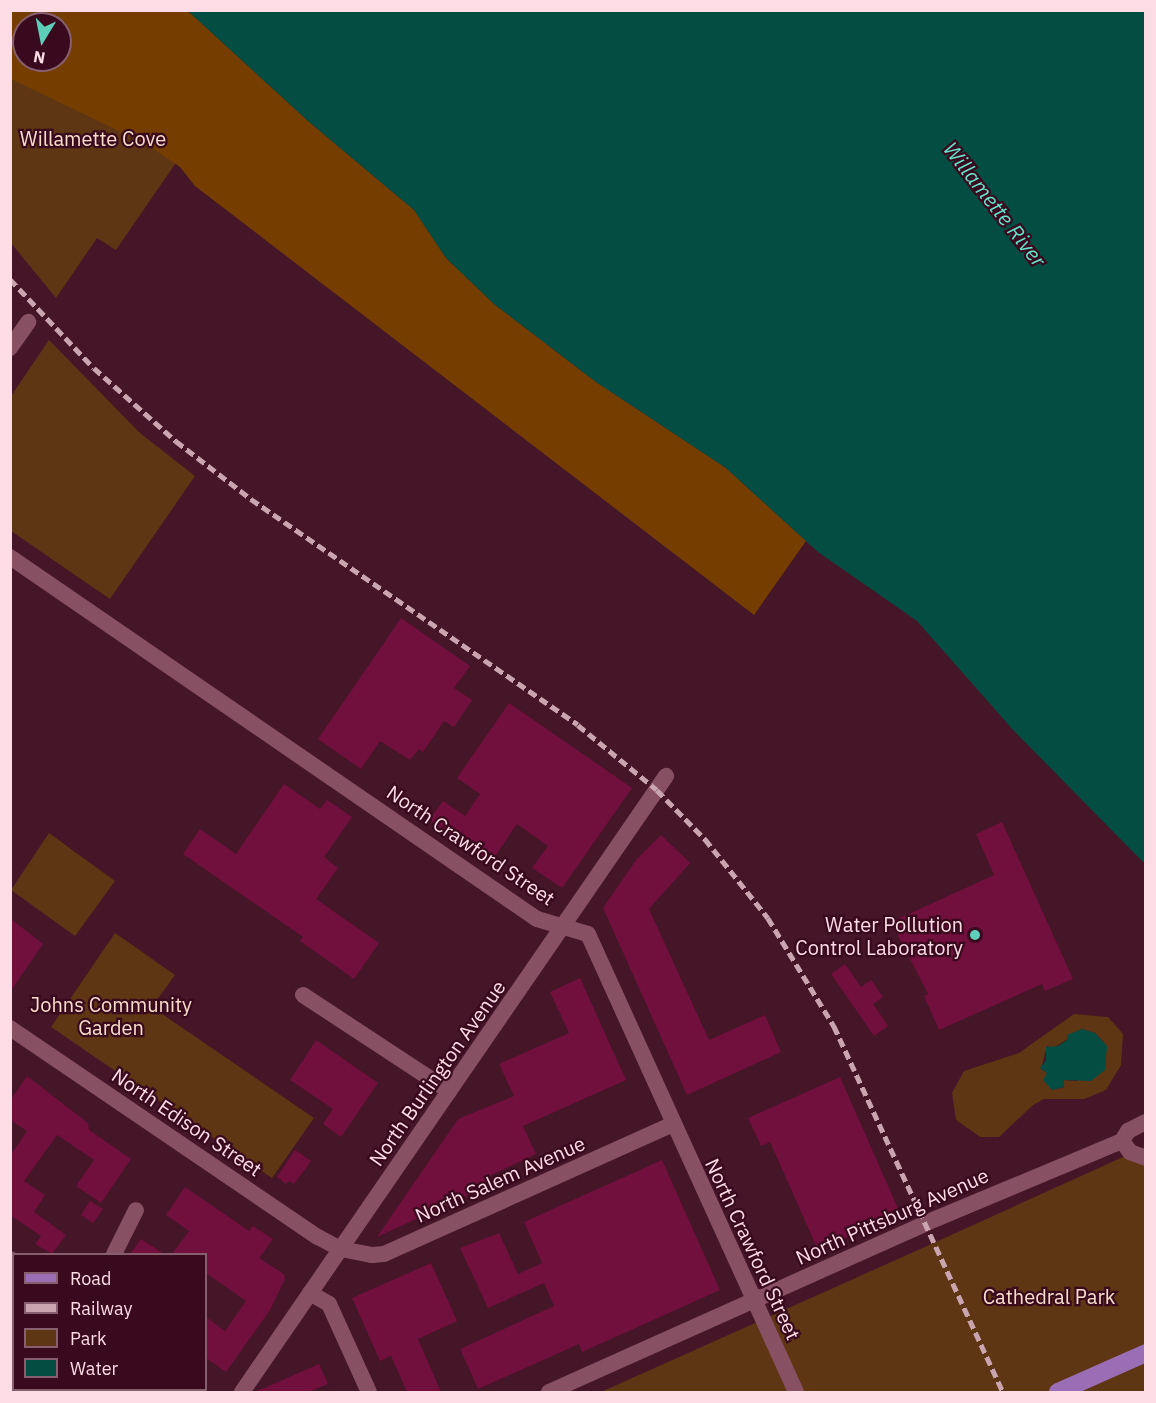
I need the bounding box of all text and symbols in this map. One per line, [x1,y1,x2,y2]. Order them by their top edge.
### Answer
north arrow [12,12,72,72]
text: N [32,47,47,69]
park label: Willamette Cove [20,126,166,150]
water label: Willamette River [938,137,1052,271]
street label: North Crawford Street [382,780,560,910]
place label: Water Pollution Control Laboratory [795,912,963,959]
marker: Water Pollution Control Laboratory [968,928,982,942]
street label: North Burlington Avenue [364,976,510,1170]
park label: Johns Community Garden [30,992,192,1039]
street label: North Edison Street [107,1063,267,1181]
street label: North Salem Avenue [411,1131,589,1227]
street label: North Crawford Street [700,1154,806,1344]
street label: North Pittsburg Avenue [792,1163,992,1269]
legend [12,1253,207,1391]
text: Road [70,1267,111,1290]
park label: Cathedral Park [983,1284,1115,1308]
text: Railway [70,1297,132,1320]
text: Park [70,1327,106,1350]
text: Water [70,1357,118,1380]

